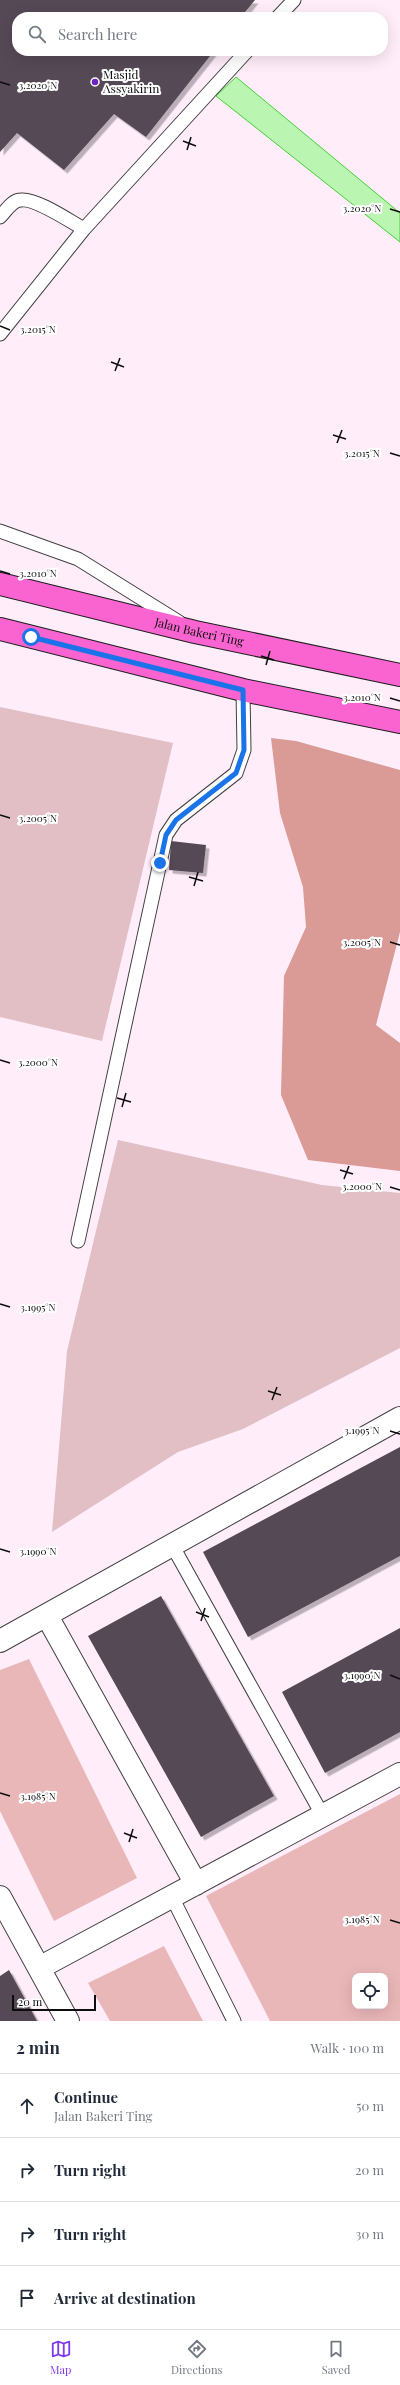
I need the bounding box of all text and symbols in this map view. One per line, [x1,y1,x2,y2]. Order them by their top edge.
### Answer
search box [12,12,388,56]
icon: search [26,23,48,45]
text: Search here [58,24,137,44]
place label: Masjid Assyakirin [102,66,159,96]
marker: Masjid Assyakirin [90,77,100,87]
text: 3.2020°N [19,78,57,92]
text: 3.2020°N [343,201,381,215]
text: 3.2015°N [20,322,56,336]
text: 3.2015°N [344,446,380,460]
text: 3.2010°N [19,566,57,580]
street label: Jalan Bakeri Ting [152,613,246,649]
route start [22,628,40,646]
text: 3.2010°N [343,690,381,704]
text: 3.2005°N [19,811,57,825]
route end [151,854,169,872]
text: 3.2005°N [343,935,381,949]
text: 3.2000°N [18,1055,58,1069]
text: 3.2000°N [342,1179,382,1193]
text: 3.1995°N [20,1300,56,1314]
text: 3.1995°N [344,1423,380,1437]
text: 3.1990°N [20,1544,57,1558]
text: 3.1990°N [344,1668,381,1682]
text: 3.1985°N [20,1789,56,1803]
text: 3.1985°N [344,1912,380,1926]
map controls [352,1973,388,2009]
button: locate [352,1973,388,2009]
scale bar [12,1993,96,2012]
text: 20 m [18,1994,42,2009]
text: 2 min [16,2036,60,2058]
text: Walk · 100 m [311,2039,384,2056]
text: Continue [54,2087,118,2107]
icon: ahead [16,2095,38,2117]
text: 50 m [356,2097,384,2114]
text: Jalan Bakeri Ting [54,2107,152,2124]
icon: right [16,2159,38,2181]
text: Turn right [54,2160,127,2180]
text: 20 m [355,2161,384,2178]
icon: right [16,2223,38,2245]
text: Turn right [54,2224,127,2244]
text: 30 m [356,2225,384,2242]
icon: arrive [16,2287,38,2309]
text: Arrive at destination [54,2288,196,2308]
tab: Map [50,2338,72,2377]
tab: Directions [171,2338,222,2377]
tab: Saved [322,2338,350,2377]

